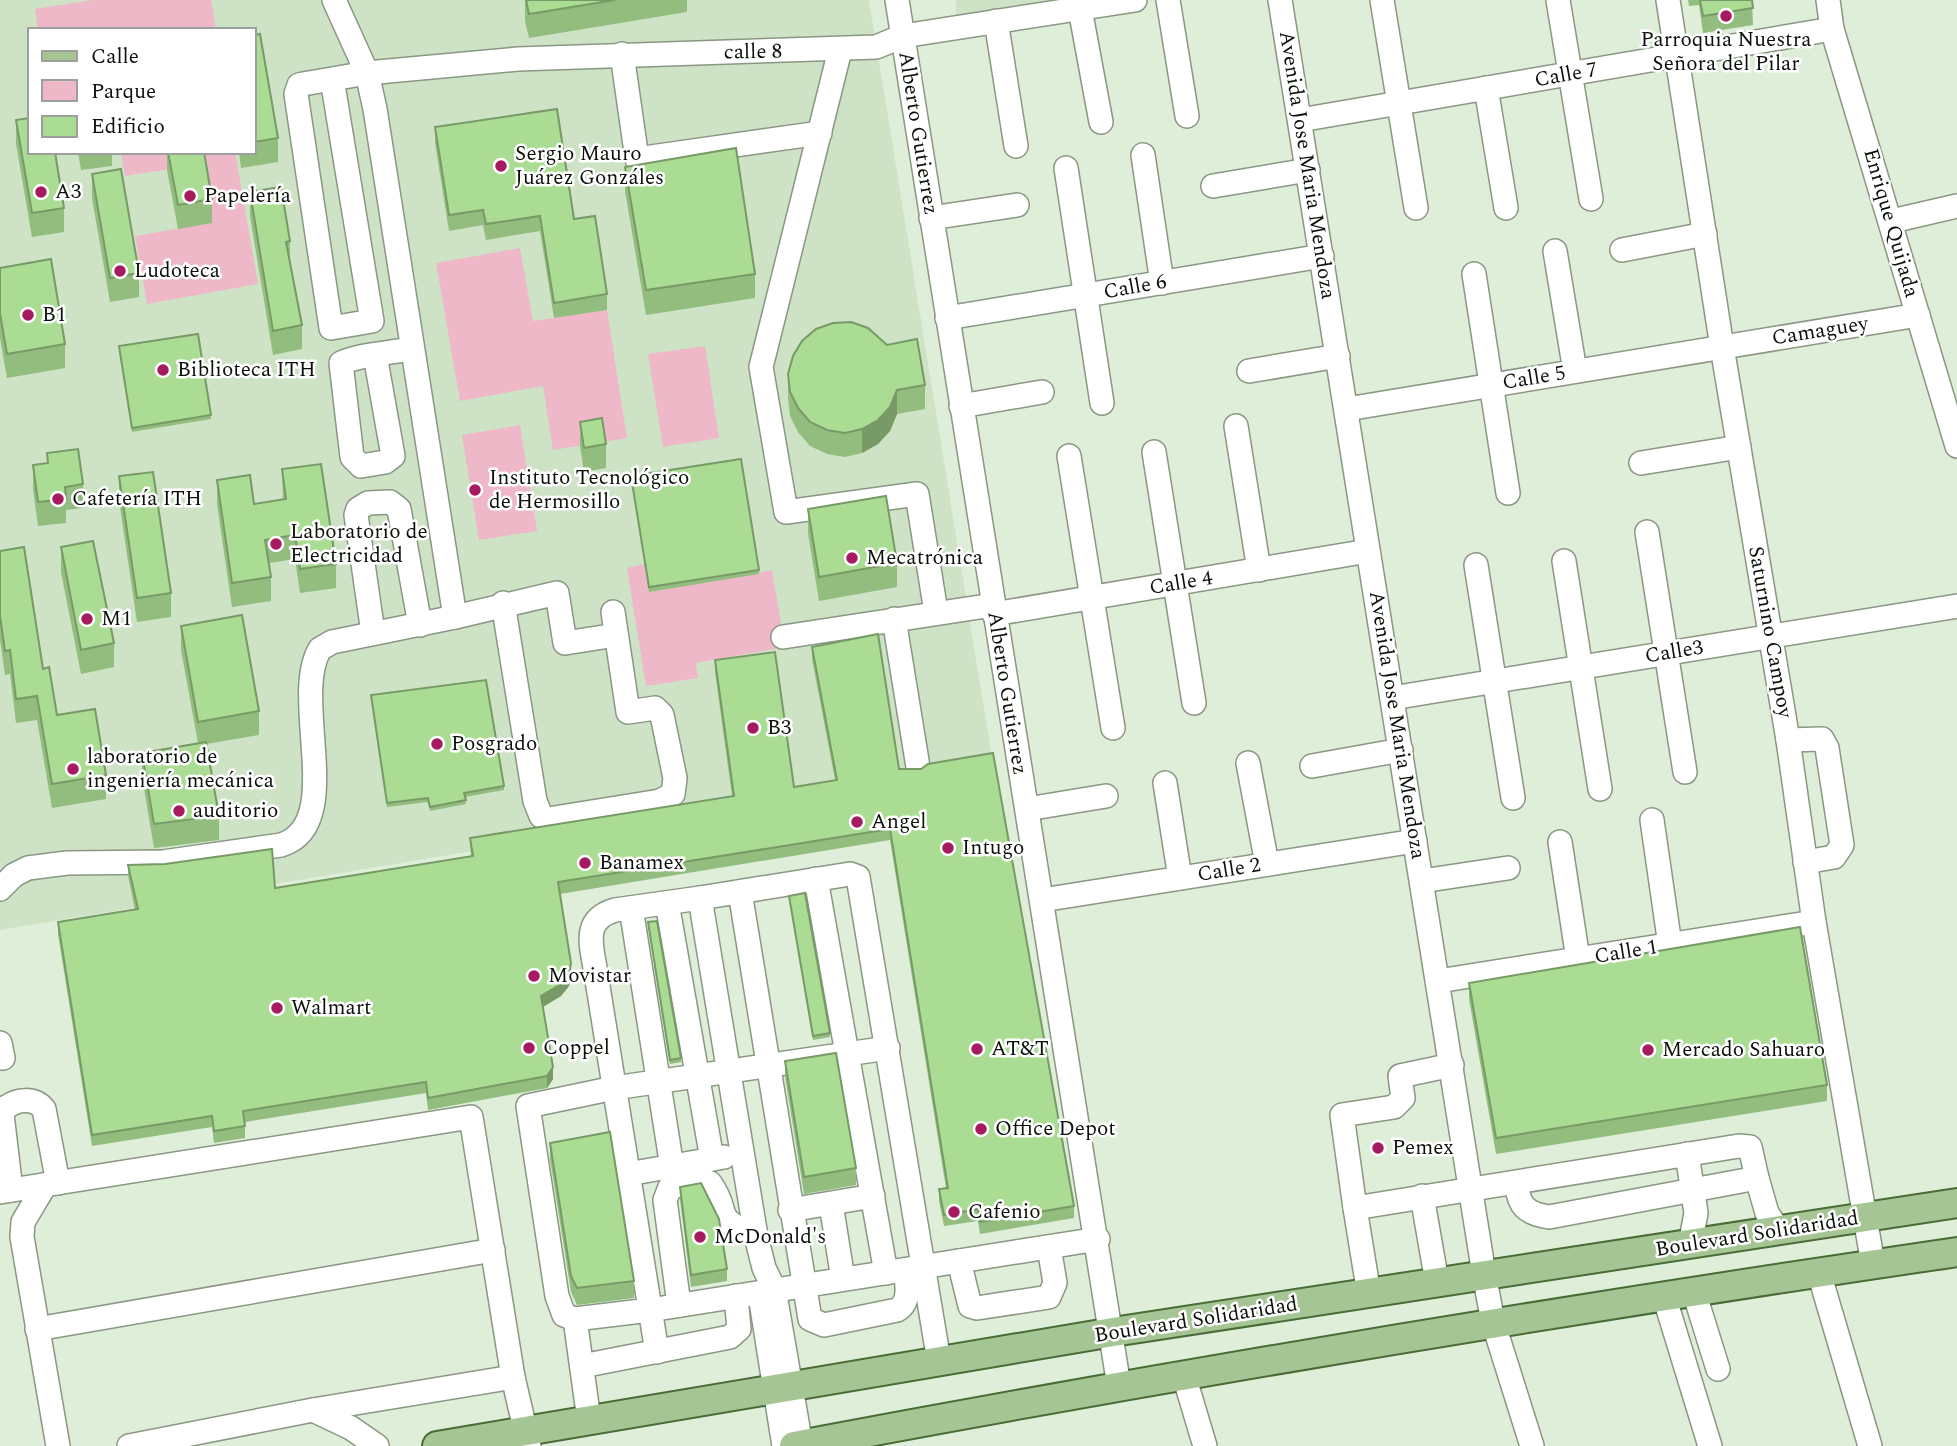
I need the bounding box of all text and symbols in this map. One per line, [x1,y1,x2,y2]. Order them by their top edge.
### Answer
marker: Parroquia Nuestra Señora del Pilar [1718,8,1734,24]
place label: Parroquia Nuestra Señora del Pilar [1640,24,1812,80]
legend [28,28,256,154]
street label: Avenida Jose Maria Mendoza [1270,29,1344,302]
street label: calle 8 [723,35,783,69]
text: Calle [91,41,139,73]
street label: Alberto Gutierrez [889,49,947,217]
street label: Calle 7 [1532,54,1600,96]
text: Parque [91,76,156,108]
text: Edificio [91,111,165,143]
place label: Sergio Mauro Juárez Gonzáles [515,138,664,194]
street label: Enrique Quijada [1854,145,1928,302]
marker: Sergio Mauro Juárez Gonzáles [493,158,509,174]
place label: A3 [55,176,82,208]
place label: Papelería [204,180,292,212]
marker: A3 [33,184,49,200]
marker: Papelería [182,188,198,204]
place label: Ludoteca [134,255,221,287]
marker: Ludoteca [112,263,128,279]
street label: Calle 6 [1101,266,1169,308]
place label: B1 [42,299,66,331]
marker: B1 [20,307,36,323]
street label: Camaguey [1770,307,1871,354]
place label: Biblioteca ITH [177,354,316,386]
street label: Calle 5 [1500,357,1568,399]
marker: Biblioteca ITH [155,362,171,378]
place label: Instituto Tecnológico de Hermosillo [489,462,689,518]
marker: Instituto Tecnológico de Hermosillo [467,482,483,498]
place label: Cafetería ITH [72,483,202,515]
marker: Cafetería ITH [50,491,66,507]
place label: Laboratorio de Electricidad [290,516,428,572]
marker: Laboratorio de Electricidad [268,536,284,552]
place label: Mecatrónica [866,542,984,574]
street label: Saturnino Campoy [1739,544,1801,721]
marker: Mecatrónica [844,550,860,566]
street label: Calle 4 [1147,562,1215,604]
street label: Avenida Jose Maria Mendoza [1360,589,1434,862]
place label: M1 [101,603,132,635]
street label: Alberto Gutierrez [978,609,1036,777]
marker: M1 [79,611,95,627]
street label: Calle3 [1643,632,1706,672]
place label: B3 [767,712,792,744]
marker: B3 [745,720,761,736]
place label: Posgrado [451,728,537,760]
marker: Posgrado [429,736,445,752]
place label: laboratorio de ingeniería mecánica [87,741,275,797]
marker: laboratorio de ingeniería mecánica [65,761,81,777]
place label: auditorio [193,795,278,827]
marker: auditorio [171,803,187,819]
place label: Angel [871,806,926,838]
marker: Angel [849,814,865,830]
place label: Intugo [962,832,1024,864]
marker: Intugo [940,840,956,856]
place label: Banamex [599,847,684,879]
street label: Calle 2 [1195,849,1263,891]
marker: Banamex [577,855,593,871]
street label: Calle 1 [1592,931,1660,973]
place label: Movistar [548,960,631,992]
marker: Movistar [526,968,542,984]
place label: Walmart [291,992,372,1024]
marker: Walmart [269,1000,285,1016]
place label: Coppel [543,1032,610,1064]
place label: AT&T [991,1033,1049,1065]
place label: Mercado Sahuaro [1662,1034,1825,1066]
marker: Coppel [521,1040,537,1056]
marker: AT&T [969,1041,985,1057]
marker: Mercado Sahuaro [1640,1042,1656,1058]
place label: Office Depot [995,1113,1116,1145]
marker: Office Depot [973,1121,989,1137]
place label: Pemex [1392,1132,1454,1164]
marker: Pemex [1370,1140,1386,1156]
place label: Cafenio [968,1196,1041,1228]
street label: Boulevard Solidaridad [1653,1202,1861,1266]
marker: Cafenio [946,1204,962,1220]
place label: McDonald's [714,1221,826,1253]
marker: McDonald's [692,1229,708,1245]
street label: Boulevard Solidaridad [1092,1288,1300,1352]

